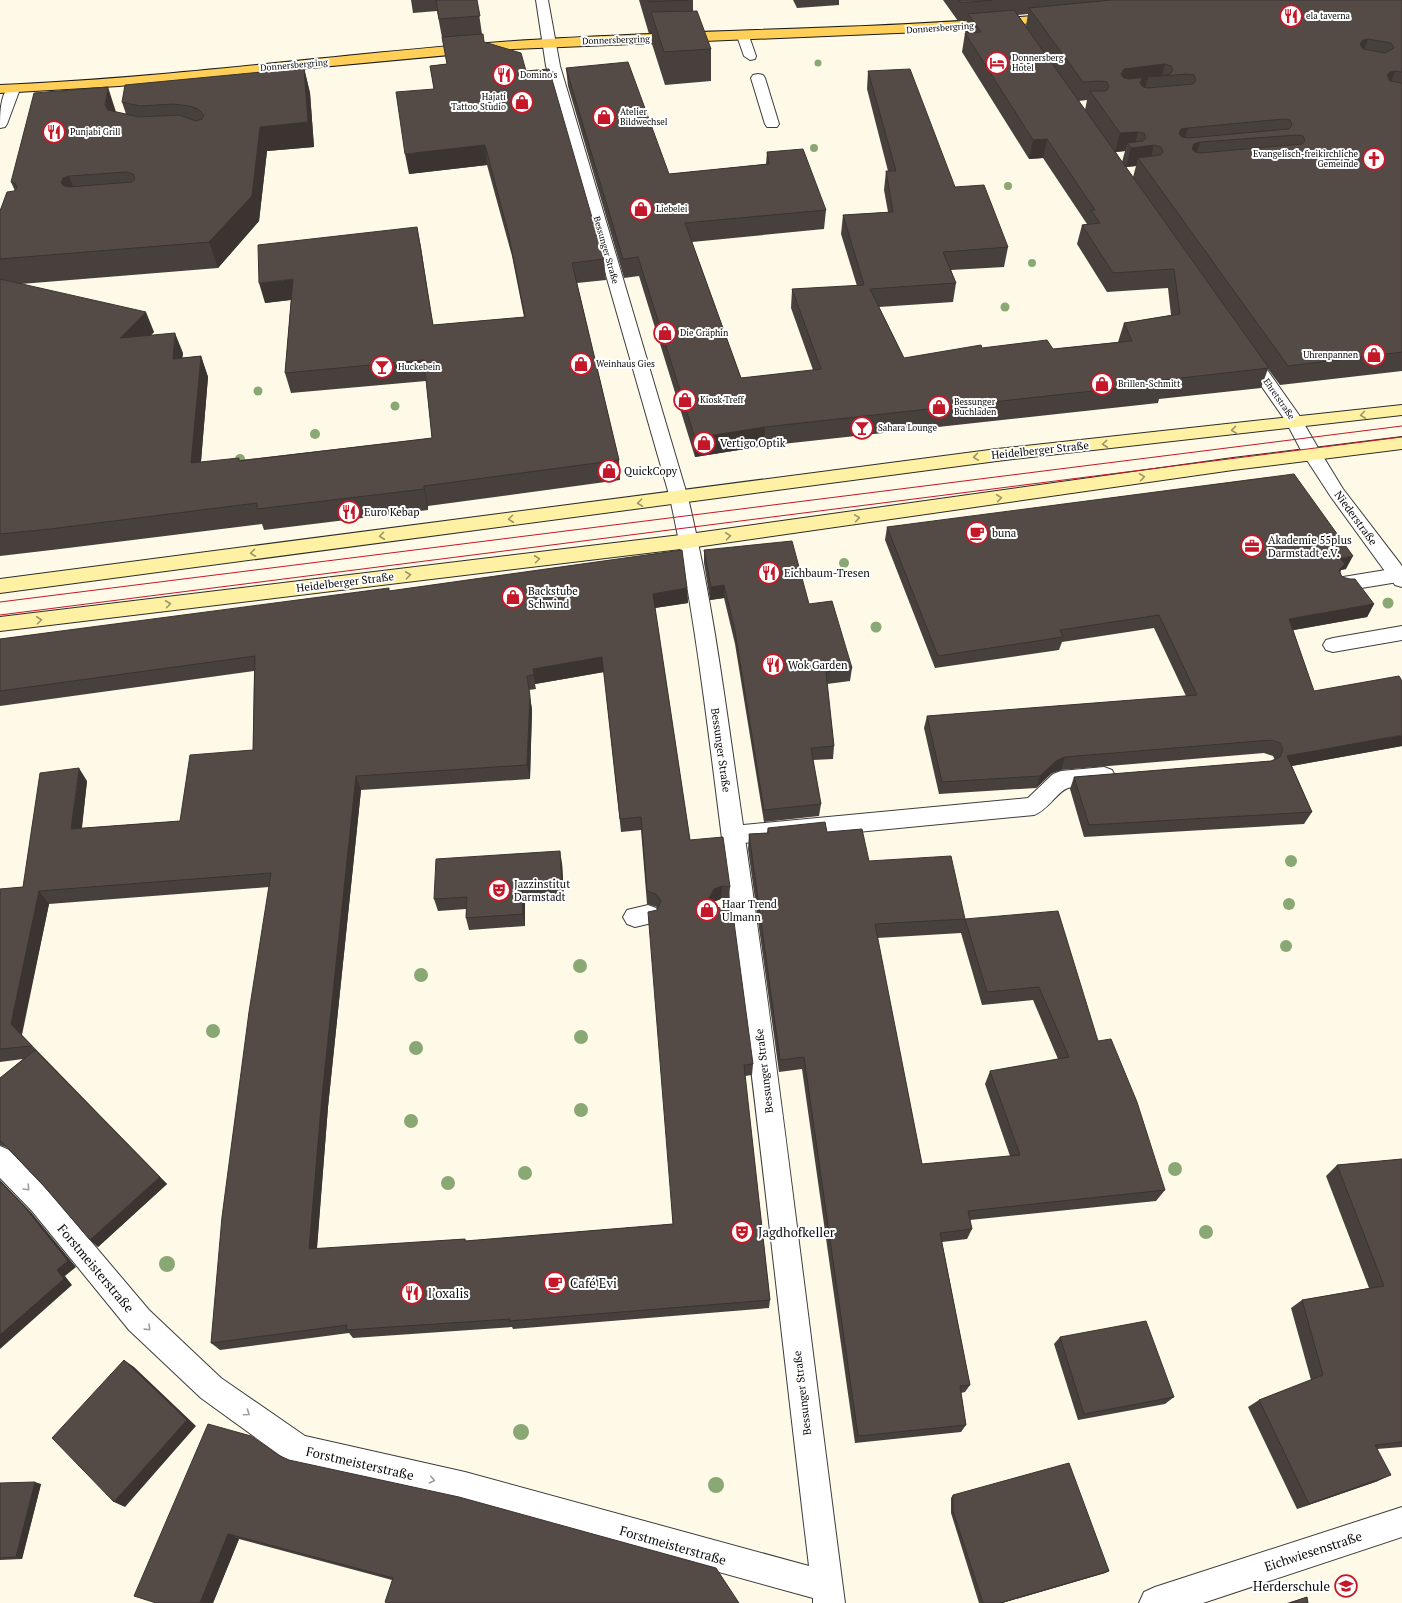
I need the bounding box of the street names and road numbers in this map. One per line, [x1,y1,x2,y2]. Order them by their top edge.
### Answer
street label: Donnersbergring [906,20,974,36]
street label: Donnersbergring [582,33,650,47]
street label: Donnersbergring [260,56,329,74]
street label: Bessunger Straße [591,215,622,286]
street label: Ehretstraße [1261,376,1298,422]
street label: Heidelberger Straße [990,438,1090,462]
street label: Niederstraße [1332,488,1381,548]
street label: Heidelberger Straße [295,569,395,595]
street label: Bessunger Straße [708,707,734,794]
street label: Bessunger Straße [752,1027,776,1114]
street label: Forstmeisterstraße [54,1220,138,1316]
street label: Bessunger Straße [790,1349,814,1436]
street label: Forstmeisterstraße [304,1442,416,1484]
street label: Forstmeisterstraße [618,1521,728,1569]
street label: Eichwiesenstraße [1262,1527,1364,1575]

